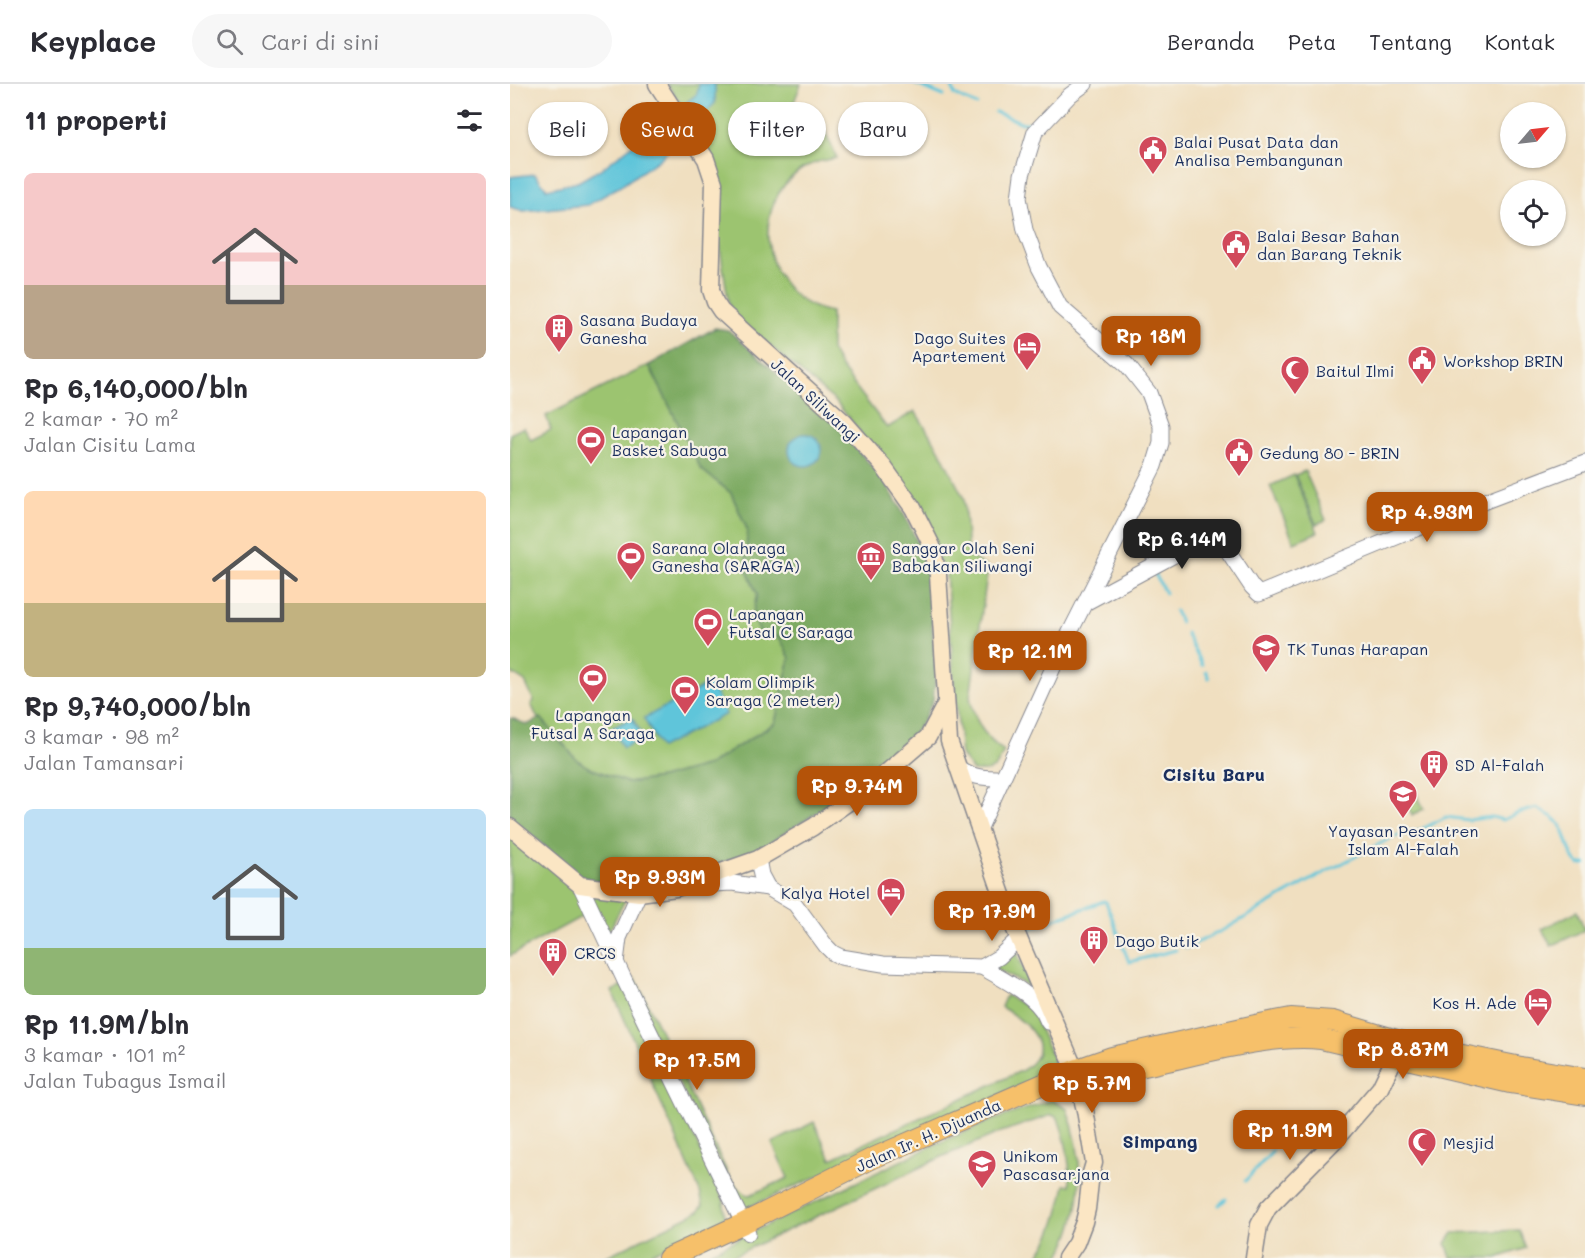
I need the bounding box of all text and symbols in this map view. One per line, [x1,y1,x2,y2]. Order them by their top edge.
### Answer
search box [192,14,612,68]
text: Keyplace [30,23,156,59]
icon: search [213,25,246,58]
text: Cari di sini [261,27,379,56]
text: Beranda [1167,28,1255,55]
text: Peta [1288,28,1336,55]
text: Tentang [1369,28,1452,55]
text: Kontak [1485,28,1555,55]
chip: Beli [528,102,608,156]
chip: Sewa [620,102,716,156]
chip: Filter [728,102,826,156]
chip: Baru [838,102,928,156]
north arrow [1500,102,1566,168]
map controls [1500,102,1566,246]
text: 11 properti [24,103,168,137]
icon: filters [453,104,486,137]
place label: Balai Pusat Data dan Analisa Pembangunan [1174,131,1343,170]
public building icon: Balai Pusat Data dan Analisa Pembangunan [1137,134,1169,176]
button: locate [1500,180,1566,246]
icon: home [201,212,309,320]
place label: Balai Besar Bahan dan Barang Teknik [1257,225,1402,264]
public building icon: Balai Besar Bahan dan Barang Teknik [1220,228,1252,270]
place label: Sasana Budaya Ganesha [580,309,698,348]
building icon: Sasana Budaya Ganesha [543,312,575,354]
pin: Rp 18M [1102,316,1200,367]
text: Rp 18M [1115,322,1187,348]
place label: Dago Suites Apartement [912,327,1006,366]
hotel icon: Dago Suites Apartement [1011,330,1043,372]
public building icon: Workshop BRIN [1406,344,1438,386]
place label: Workshop BRIN [1443,350,1563,371]
street label: Jalan Siliwangi [767,353,865,447]
mosque icon: Baitul Ilmi [1279,354,1311,396]
place label: Baitul Ilmi [1316,360,1394,381]
text: Rp 6,140,000/bln [24,371,248,405]
text: 2 kamar · 70 m² [24,405,178,431]
place label: Lapangan Basket Sabuga [612,421,727,460]
sports icon: Lapangan Basket Sabuga [575,424,607,466]
text: Jalan Cisitu Lama [24,431,196,457]
public building icon: Gedung 80 - BRIN [1223,436,1255,478]
place label: Gedung 80 - BRIN [1260,442,1399,463]
pin: Rp 4.93M [1365,492,1489,543]
text: Rp 4.93M [1381,498,1473,524]
pin: Rp 6.14M [1120,519,1244,570]
text: Rp 6.14M [1137,525,1227,551]
icon: home [201,530,309,638]
place label: Sarana Olahraga Ganesha (SARAGA) [652,537,800,576]
place label: Sanggar Olah Seni Babakan Siliwangi [892,537,1035,576]
sports icon: Sarana Olahraga Ganesha (SARAGA) [615,540,647,582]
museum icon: Sanggar Olah Seni Babakan Siliwangi [855,540,887,582]
place label: Lapangan Futsal C Saraga [729,603,853,642]
sports icon: Lapangan Futsal C Saraga [692,606,724,648]
pin: Rp 12.1M [968,631,1092,682]
school or university icon: TK Tunas Harapan [1250,632,1282,674]
text: Rp 12.1M [988,637,1072,663]
place label: TK Tunas Harapan [1287,638,1428,659]
sports icon: Lapangan Futsal A Saraga [577,662,609,704]
place label: Kolam Olimpik Saraga (2 meter) [706,671,840,710]
sports icon: Kolam Olimpik Saraga (2 meter) [669,674,701,716]
text: Rp 9,740,000/bln [24,689,251,723]
place label: Lapangan Futsal A Saraga [531,704,655,743]
text: 3 kamar · 98 m² [24,723,179,749]
building icon: SD Al-Falah [1418,748,1450,790]
text: Jalan Tamansari [24,749,184,775]
place label: SD Al-Falah [1455,754,1544,775]
district label: Cisitu Baru [1163,762,1265,786]
pin: Rp 9.74M [795,766,919,817]
text: Rp 9.74M [811,772,903,798]
school or university icon: Yayasan Pesantren Islam Al-Falah [1387,778,1419,820]
place label: Yayasan Pesantren Islam Al-Falah [1328,820,1478,859]
icon: home [201,848,309,956]
pin: Rp 9.93M [598,857,722,908]
text: Rp 9.93M [614,863,706,889]
hotel icon: Kalya Hotel [875,876,907,918]
place label: Kalya Hotel [781,882,870,903]
pin: Rp 17.9M [930,891,1054,942]
text: Rp 17.9M [948,897,1036,923]
building icon: Dago Butik [1078,924,1110,966]
place label: Dago Butik [1115,930,1199,951]
building icon: CRCS [537,936,569,978]
place label: CRCS [574,942,616,963]
hotel icon: Kos H. Ade [1522,986,1554,1028]
place label: Kos H. Ade [1433,992,1517,1013]
text: Rp 11.9M/bln [24,1007,189,1041]
pin: Rp 8.87M [1341,1029,1465,1080]
text: Rp 8.87M [1357,1035,1449,1061]
pin: Rp 17.5M [635,1040,759,1091]
text: 3 kamar · 101 m² [24,1041,185,1067]
text: Rp 17.5M [653,1046,741,1072]
pin: Rp 5.7M [1037,1063,1147,1114]
text: Jalan Tubagus Ismail [24,1067,226,1093]
text: Rp 5.7M [1053,1069,1131,1095]
street label: Jalan Ir. H. Djuanda [852,1093,1004,1177]
pin: Rp 11.9M [1228,1110,1352,1161]
text: Rp 11.9M [1247,1116,1333,1142]
mosque icon: Mesjid [1406,1126,1438,1168]
district label: Simpang [1122,1129,1198,1153]
place label: Mesjid [1443,1132,1494,1153]
place label: Unikom Pascasarjana [1003,1145,1110,1184]
school or university icon: Unikom Pascasarjana [966,1148,998,1190]

